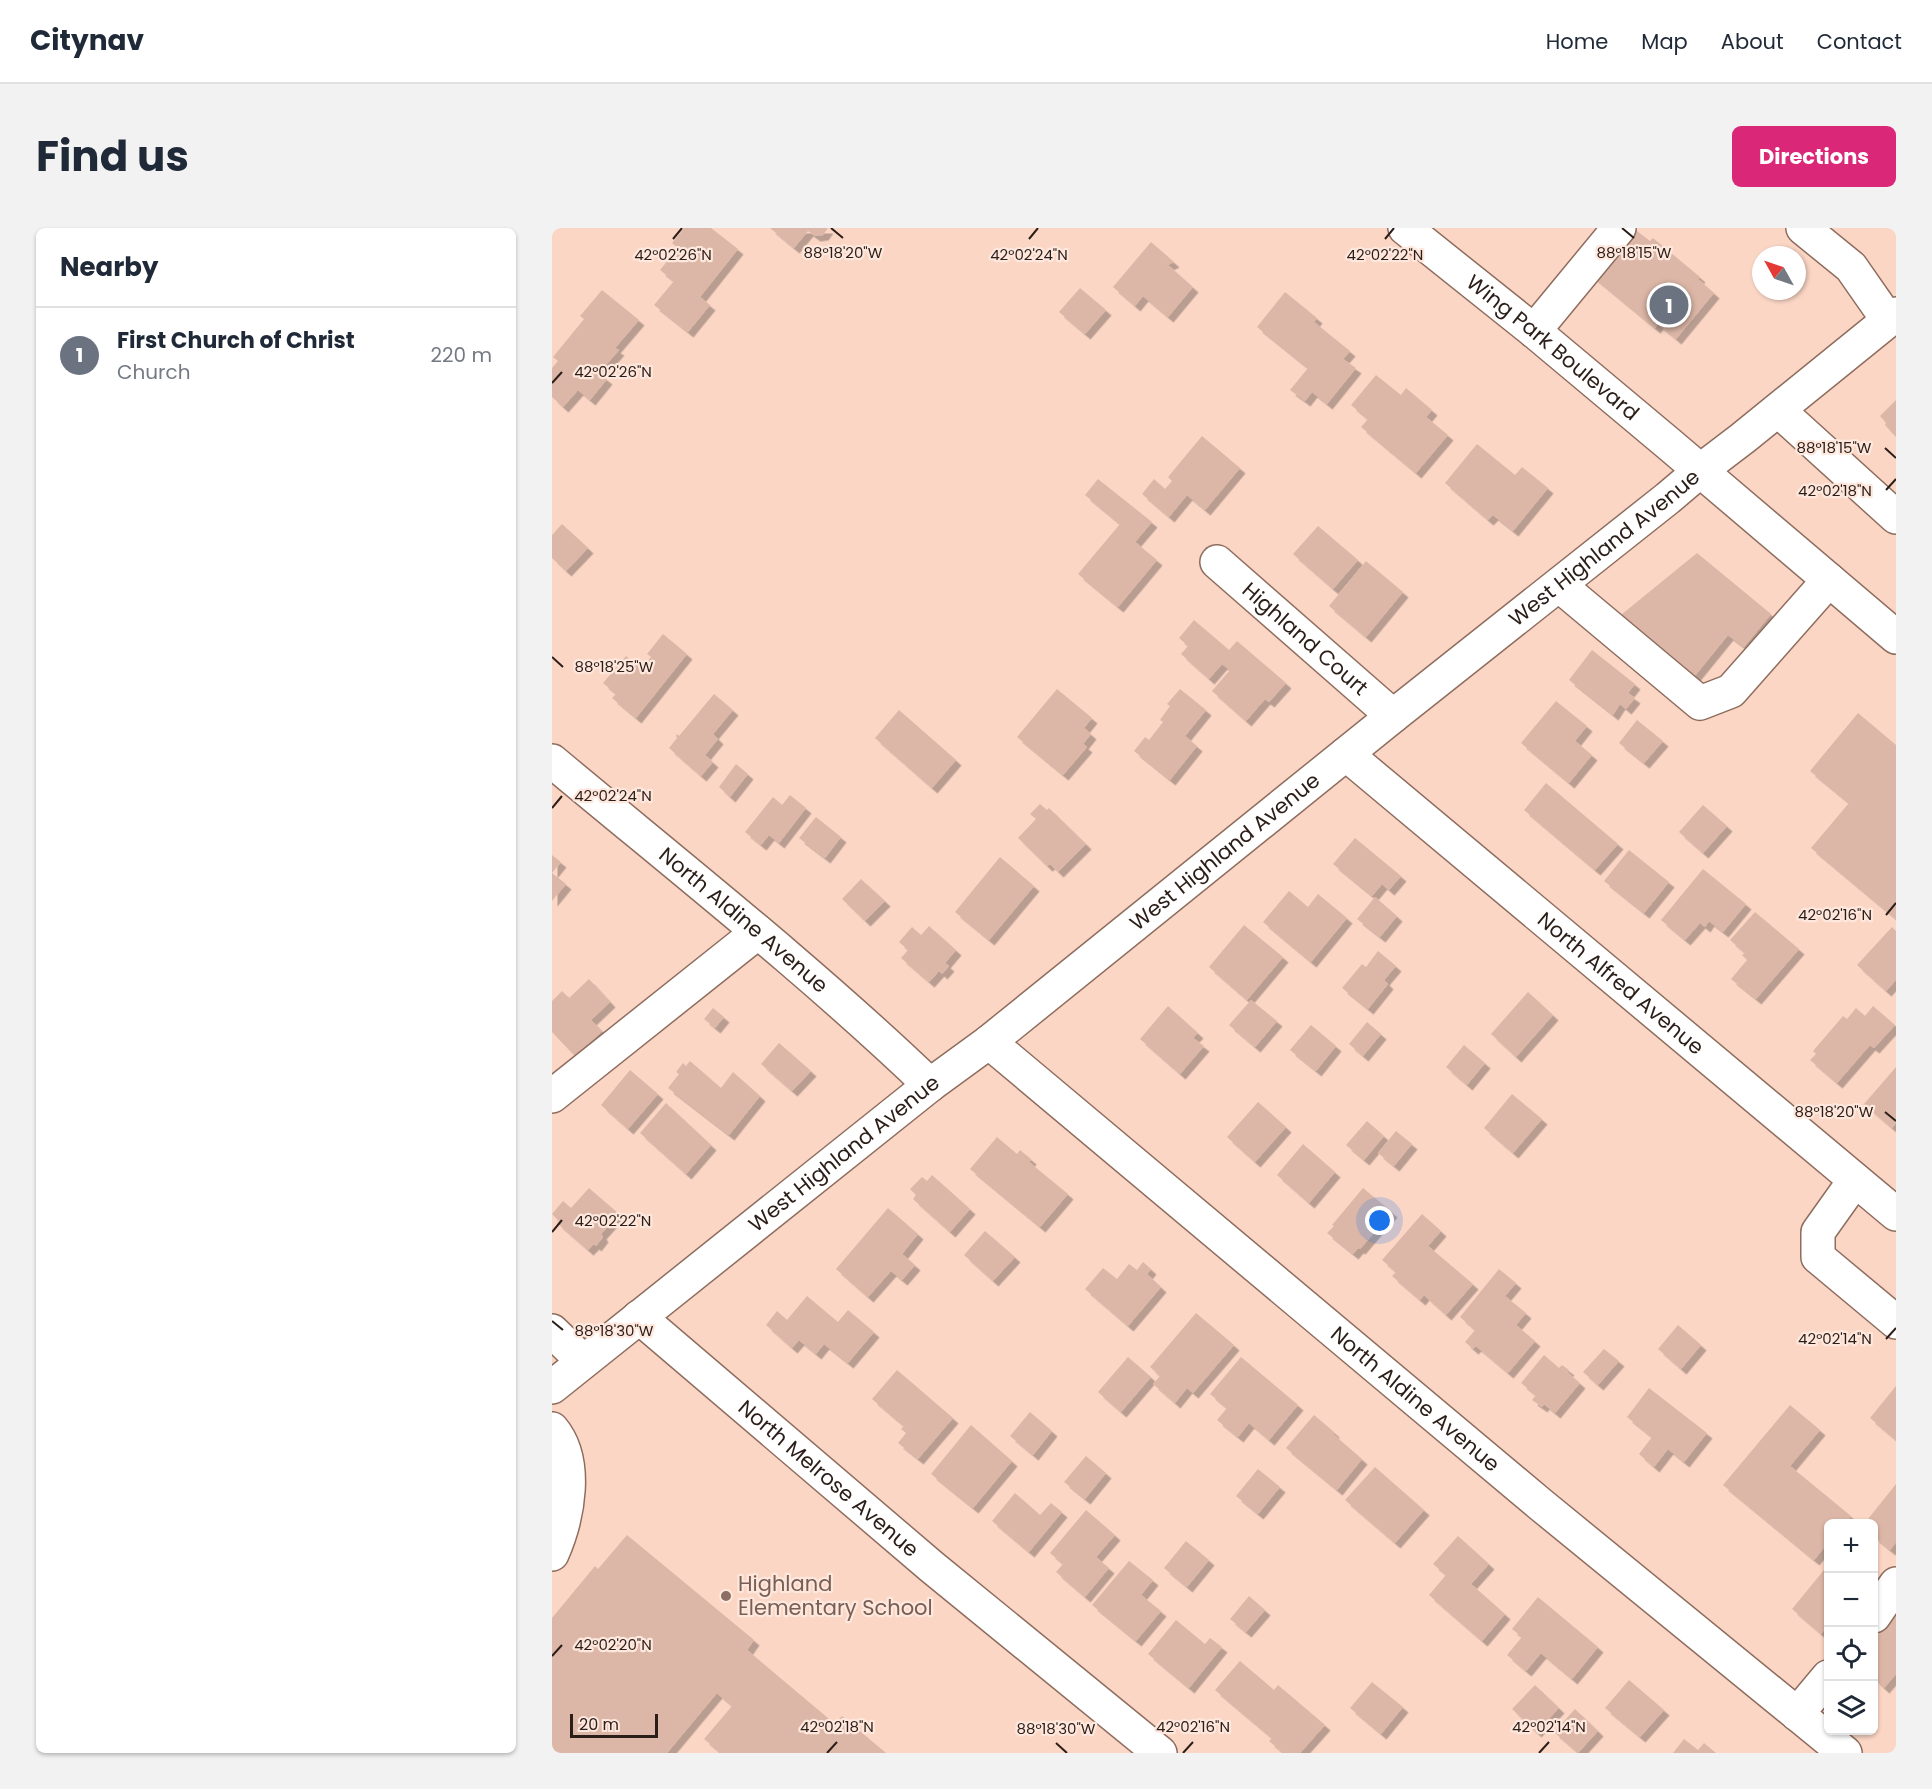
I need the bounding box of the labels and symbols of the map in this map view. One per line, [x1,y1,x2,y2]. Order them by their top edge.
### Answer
text: 88°18'20"W [804,242,883,263]
text: 88°18'15"W [1597,242,1672,263]
text: 42°02'26"N [634,244,712,265]
text: 42°02'24"N [990,244,1068,265]
text: 42°02'22"N [1347,244,1423,265]
north arrow [1752,246,1806,300]
street label: Wing Park Boulevard [1460,268,1645,427]
pin: 1 [1650,282,1688,328]
text: 42°02'26"N [574,361,652,382]
text: 88°18'15"W [1797,437,1872,458]
street label: West Highland Avenue [1503,462,1706,633]
text: 42°02'18"N [1798,480,1872,501]
street label: Highland Court [1236,576,1375,702]
text: 88°18'25"W [575,656,654,677]
street label: West Highland Avenue [1123,766,1326,937]
text: 42°02'24"N [574,785,652,806]
street label: North Aldine Avenue [653,840,834,999]
text: 42°02'16"N [1798,904,1872,925]
street label: North Alfred Avenue [1532,905,1710,1061]
street label: West Highland Avenue [742,1068,945,1238]
text: 88°18'20"W [1795,1101,1874,1122]
your location [1365,1206,1394,1235]
text: 42°02'22"N [575,1210,651,1231]
street label: North Aldine Avenue [1325,1319,1506,1478]
text: 88°18'30"W [574,1320,654,1341]
text: 42°02'14"N [1798,1328,1872,1349]
street label: North Melrose Avenue [732,1393,925,1564]
place label: Highland Elementary School [738,1569,933,1622]
marker: Highland Elementary School [719,1589,733,1603]
text: 42°02'20"N [574,1634,652,1655]
scale bar [570,1711,658,1738]
text: 42°02'18"N [800,1716,874,1737]
text: 42°02'16"N [1156,1716,1230,1737]
text: 42°02'14"N [1512,1716,1586,1737]
text: 88°18'30"W [1016,1718,1096,1739]

